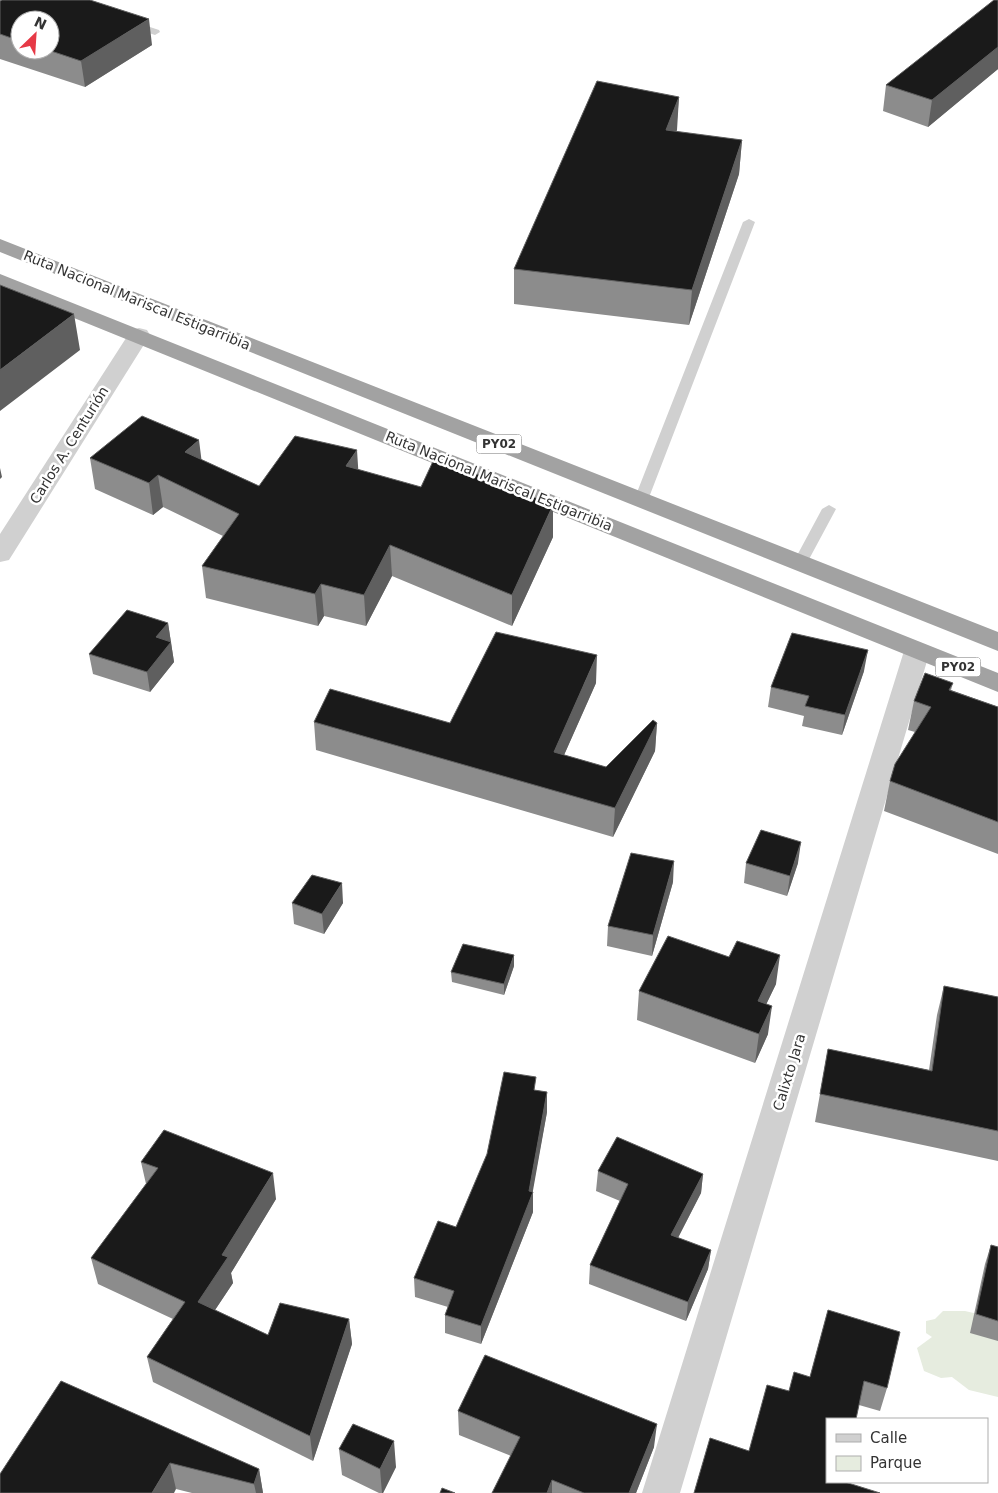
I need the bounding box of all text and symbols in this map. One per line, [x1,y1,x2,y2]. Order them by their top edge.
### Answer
north arrow [10,10,60,60]
text: N [32,13,49,33]
street label: Ruta Nacional Mariscal Estigarribia [21,247,253,353]
street label: Carlos A. Centurión [26,383,112,507]
street label: Ruta Nacional Mariscal Estigarribia [383,428,615,534]
road number: PY02 [476,434,522,454]
road number: PY02 [936,658,980,676]
street label: Calixto Jara [770,1031,808,1113]
legend [826,1418,988,1483]
text: Calle [870,1429,907,1447]
text: Parque [870,1454,922,1472]

